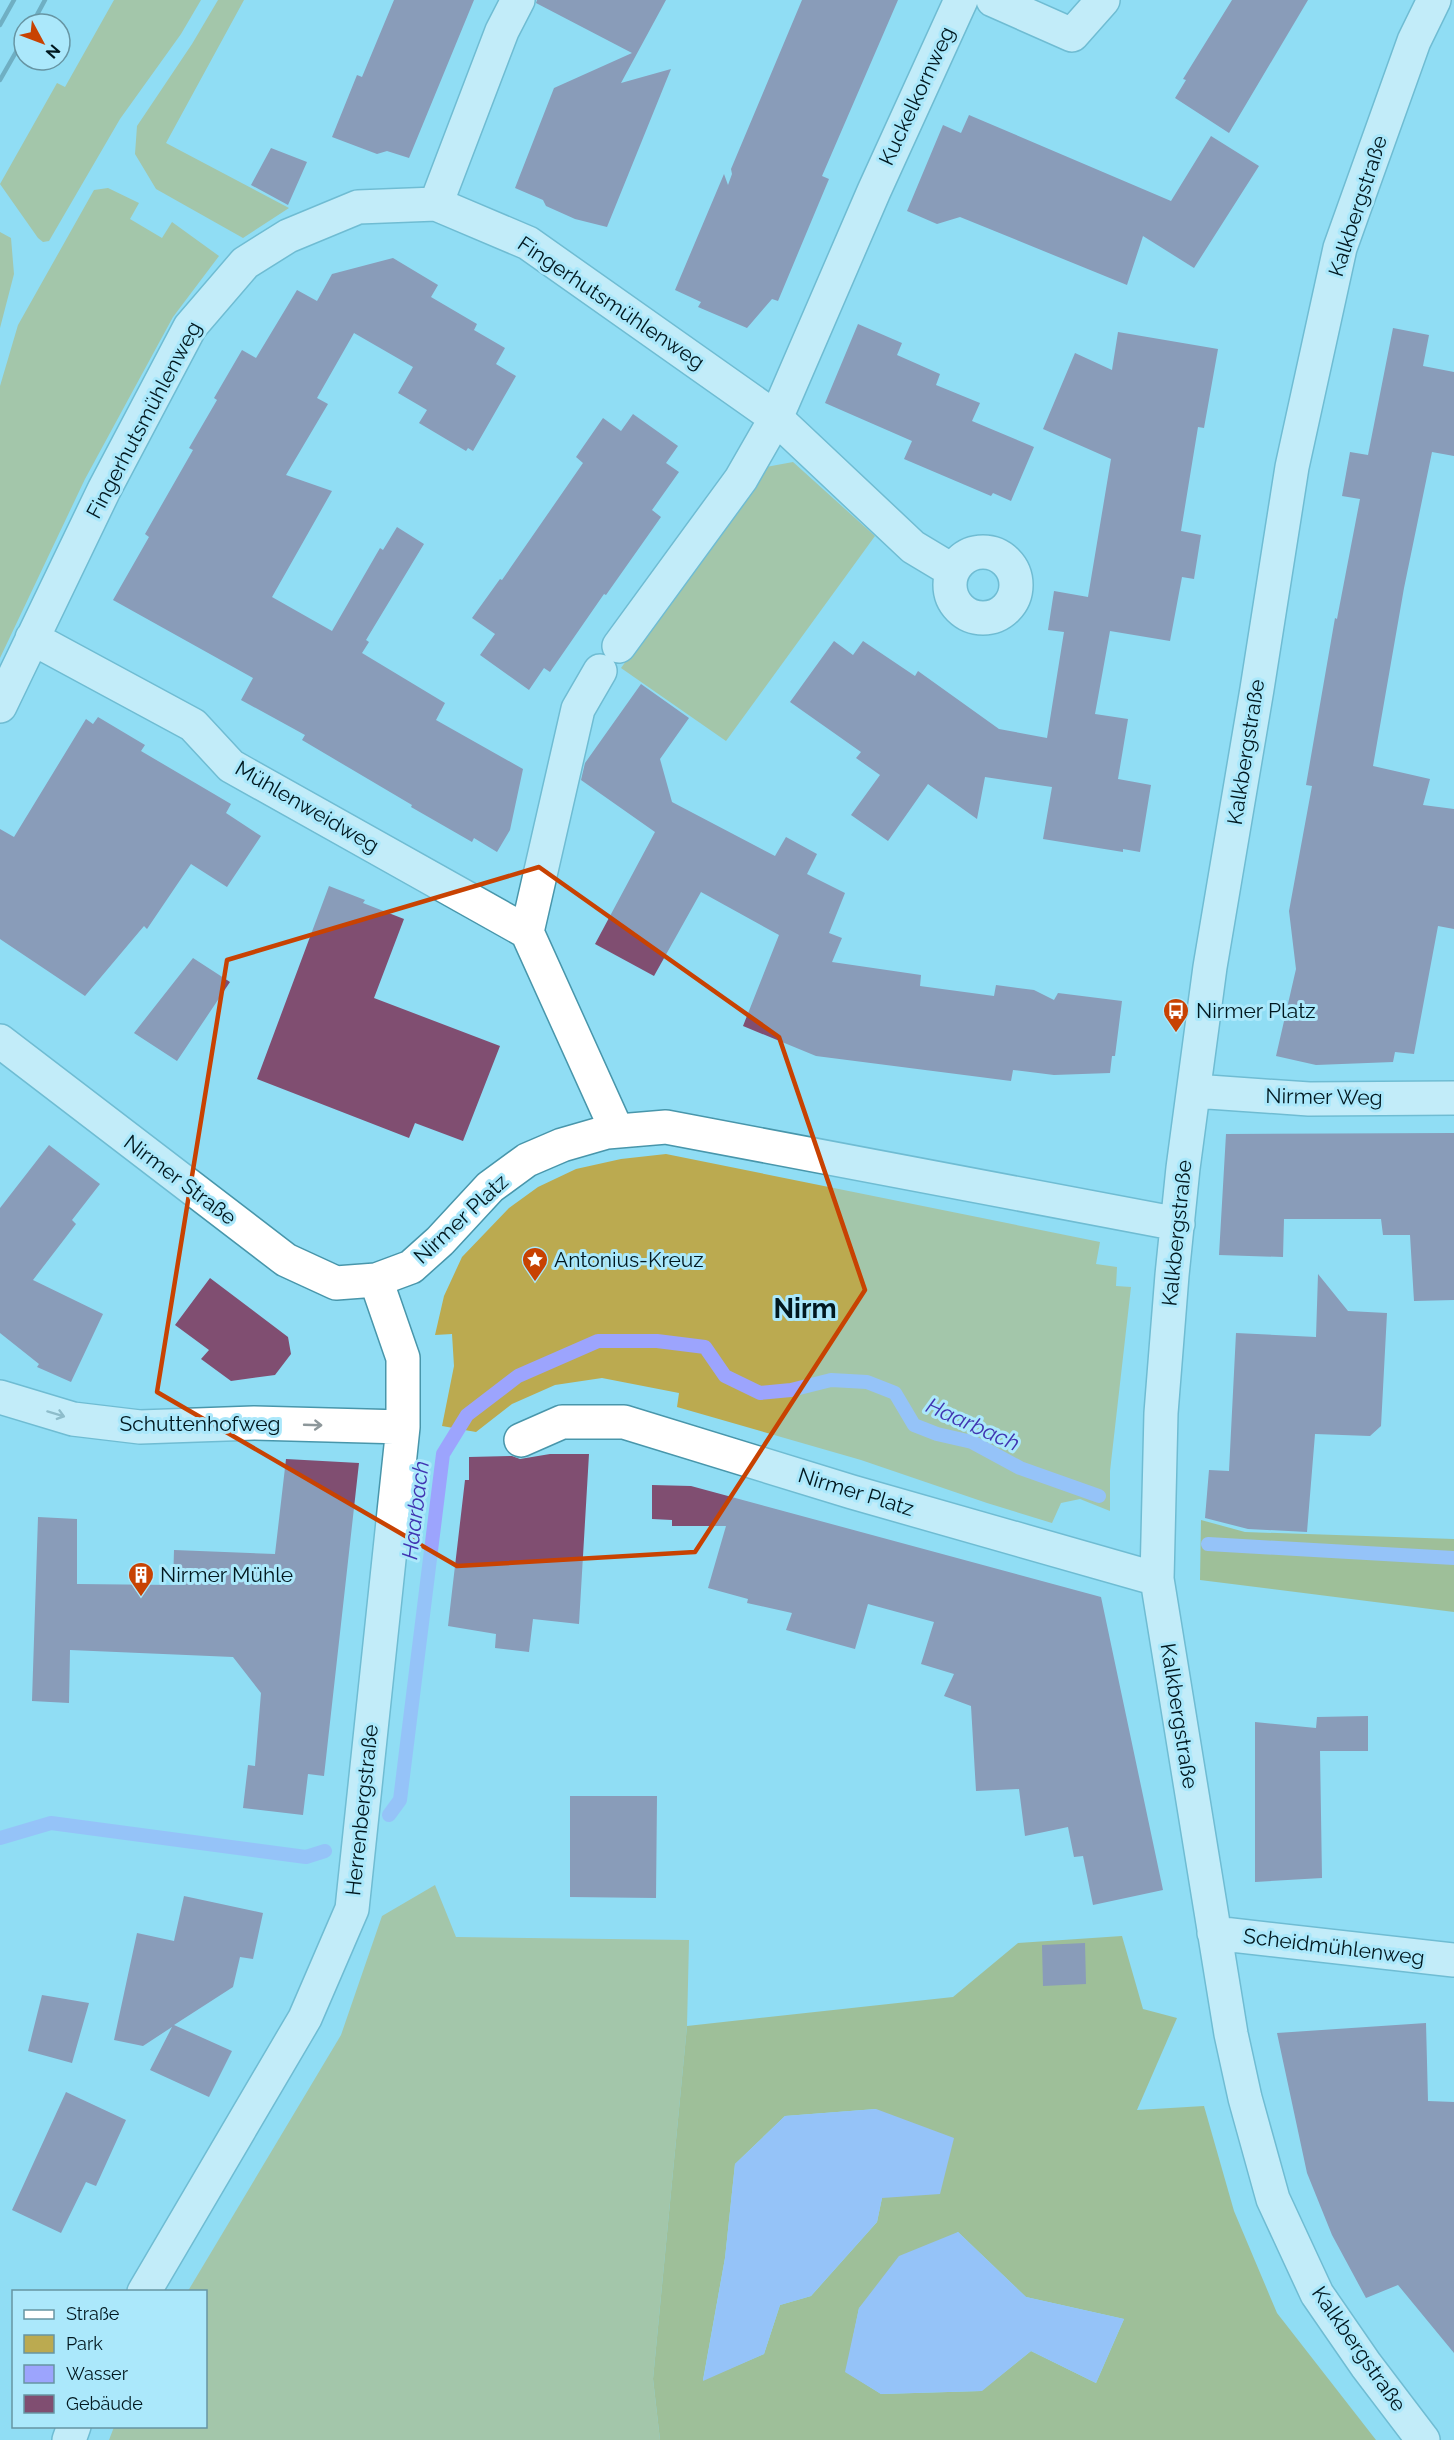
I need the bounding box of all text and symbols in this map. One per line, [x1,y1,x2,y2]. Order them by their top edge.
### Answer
north arrow [12,12,72,72]
street label: Kuckelkornweg [873,22,960,169]
text: N [42,41,64,62]
street label: Kalkbergstraße [1323,132,1392,280]
street label: Fingerhutsmühlenweg [513,231,709,374]
street label: Fingerhutsmühlenweg [81,317,206,523]
street label: Kalkbergstraße [1222,677,1269,826]
street label: Mühlenweidweg [231,755,384,858]
bus stop icon: Nirmer Platz [1161,996,1191,1034]
place label: Nirmer Platz [1196,998,1316,1023]
street label: Nirmer Weg [1265,1083,1383,1110]
street label: Nirmer Straße [119,1129,241,1230]
street label: Kalkbergstraße [1156,1159,1197,1307]
street label: Nirmer Platz [408,1169,513,1269]
place icon: Antonius-Kreuz [520,1245,550,1283]
place label: Antonius-Kreuz [554,1247,704,1272]
district label: Nirm [773,1293,837,1324]
water label: Haarbach [922,1392,1024,1456]
one-way arrow [46,1409,65,1420]
street label: Schuttenhofweg [120,1411,280,1436]
one-way arrow [302,1419,322,1430]
water label: Haarbach [396,1459,434,1561]
street label: Nirmer Platz [795,1462,917,1521]
building icon: Nirmer Mühle [126,1560,156,1598]
place label: Nirmer Mühle [160,1562,293,1587]
street label: Kalkbergstraße [1156,1641,1203,1790]
street label: Herrenbergstraße [340,1723,383,1897]
street label: Scheidmühlenweg [1242,1923,1426,1970]
street label: Kalkbergstraße [1307,2281,1412,2416]
legend [12,2290,207,2428]
text: Straße [66,2303,120,2324]
text: Park [66,2333,103,2354]
text: Wasser [66,2363,129,2384]
text: Gebäude [66,2393,143,2414]

